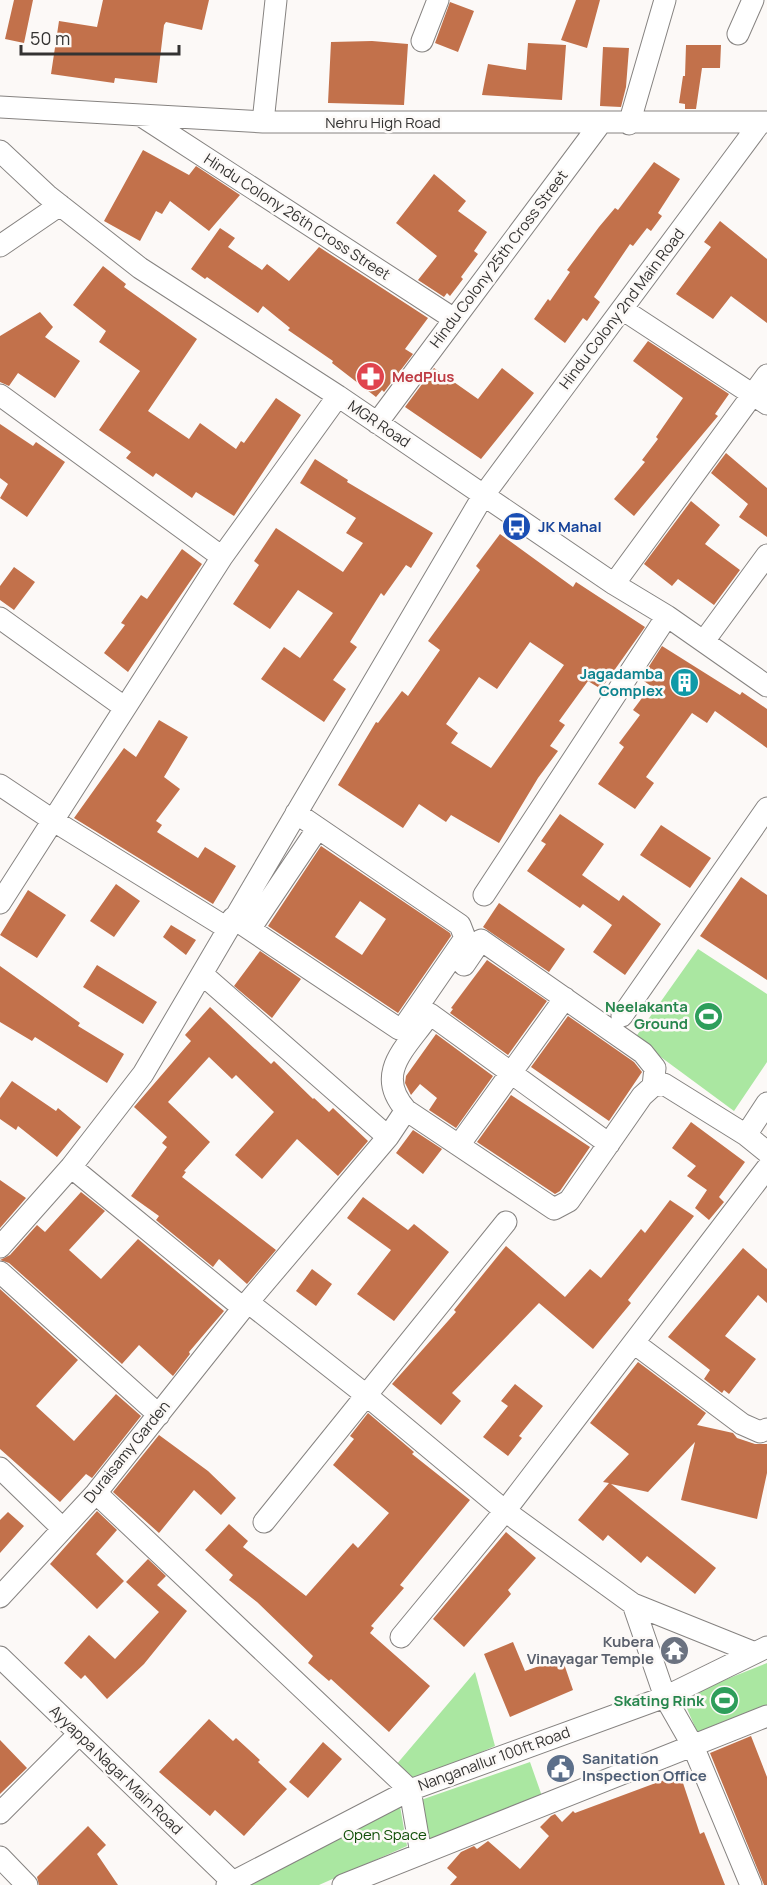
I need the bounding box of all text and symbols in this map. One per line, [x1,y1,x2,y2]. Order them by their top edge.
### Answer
scale bar [21,18,178,56]
text: 50 m [30,26,70,50]
street label: Nehru High Road [325,112,441,133]
street label: Hindu Colony 26th Cross Street [200,148,395,285]
street label: Hindu Colony 25th Cross Street [425,165,572,352]
street label: Hindu Colony 2nd Main Road [554,224,689,393]
pharmacy icon: MedPlus [355,361,387,393]
place label: MedPlus [392,366,454,387]
street label: MGR Road [344,395,415,452]
bus stop icon: JK Mahal [501,511,533,543]
place label: JK Mahal [538,516,602,537]
place label: Jagadamba Complex [580,663,664,701]
building icon: Jagadamba Complex [668,667,700,699]
place label: Neelakanta Ground [605,996,688,1034]
sports icon: Neelakanta Ground [693,1000,725,1032]
street label: Duraisamy Garden [79,1396,174,1507]
place label: Kubera Vinayagar Temple [527,1631,654,1669]
temple icon: Kubera Vinayagar Temple [659,1635,691,1667]
sports icon: Skating Rink [709,1685,741,1717]
place label: Skating Rink [614,1690,705,1711]
street label: Ayyappa Nagar Main Road [45,1700,188,1839]
street label: Nanganallur 100ft Road [415,1721,573,1796]
place label: Sanitation Inspection Office [582,1748,707,1786]
public building icon: Sanitation Inspection Office [545,1752,577,1784]
park label: Open Space [343,1824,427,1845]

